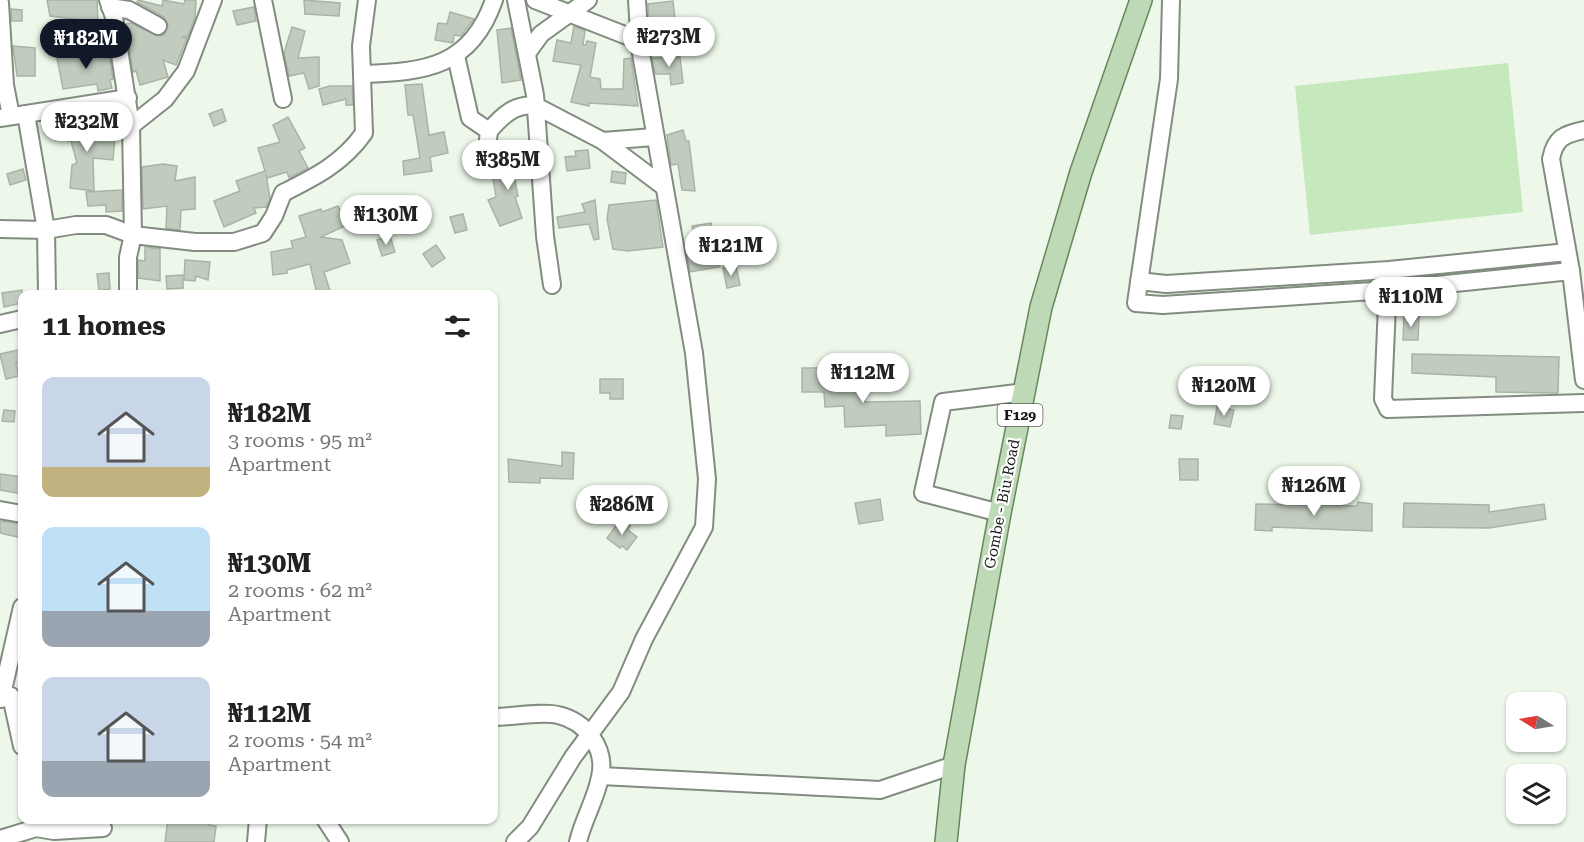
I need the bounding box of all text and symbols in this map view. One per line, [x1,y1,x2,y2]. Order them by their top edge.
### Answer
pin: ₦273M [627,17,711,68]
pin: ₦182M [44,19,128,70]
text: ₦273M [637,24,701,48]
text: ₦182M [54,26,118,50]
pin: ₦232M [45,102,129,153]
text: ₦232M [55,109,119,133]
pin: ₦385M [466,140,550,191]
text: ₦385M [476,147,540,171]
pin: ₦130M [344,195,428,246]
text: ₦130M [354,202,418,226]
pin: ₦121M [689,226,773,277]
text: ₦121M [699,233,763,257]
pin: ₦110M [1369,277,1453,328]
text: ₦110M [1379,284,1443,308]
icon: filters [441,310,474,343]
text: 11 homes [42,311,166,341]
pin: ₦112M [821,353,905,404]
text: ₦112M [831,360,895,384]
pin: ₦120M [1182,366,1266,417]
text: ₦120M [1192,373,1256,397]
text: ₦182M [228,398,311,428]
icon: home [90,401,162,473]
road number: F129 [998,404,1042,426]
text: 3 rooms · 95 m² [228,428,372,452]
street label: Gombe - Biu Road [981,437,1023,570]
text: Apartment [228,452,331,476]
pin: ₦126M [1272,466,1356,517]
text: ₦126M [1282,473,1346,497]
pin: ₦286M [580,485,664,536]
text: ₦286M [590,492,654,516]
text: ₦130M [228,548,311,578]
icon: home [90,551,162,623]
text: 2 rooms · 62 m² [228,578,372,602]
text: Apartment [228,602,331,626]
north arrow [1506,692,1566,752]
map controls [1506,692,1566,824]
text: ₦112M [228,698,311,728]
icon: home [90,701,162,773]
text: 2 rooms · 54 m² [228,728,372,752]
text: Apartment [228,752,331,776]
button: layers [1506,764,1566,824]

